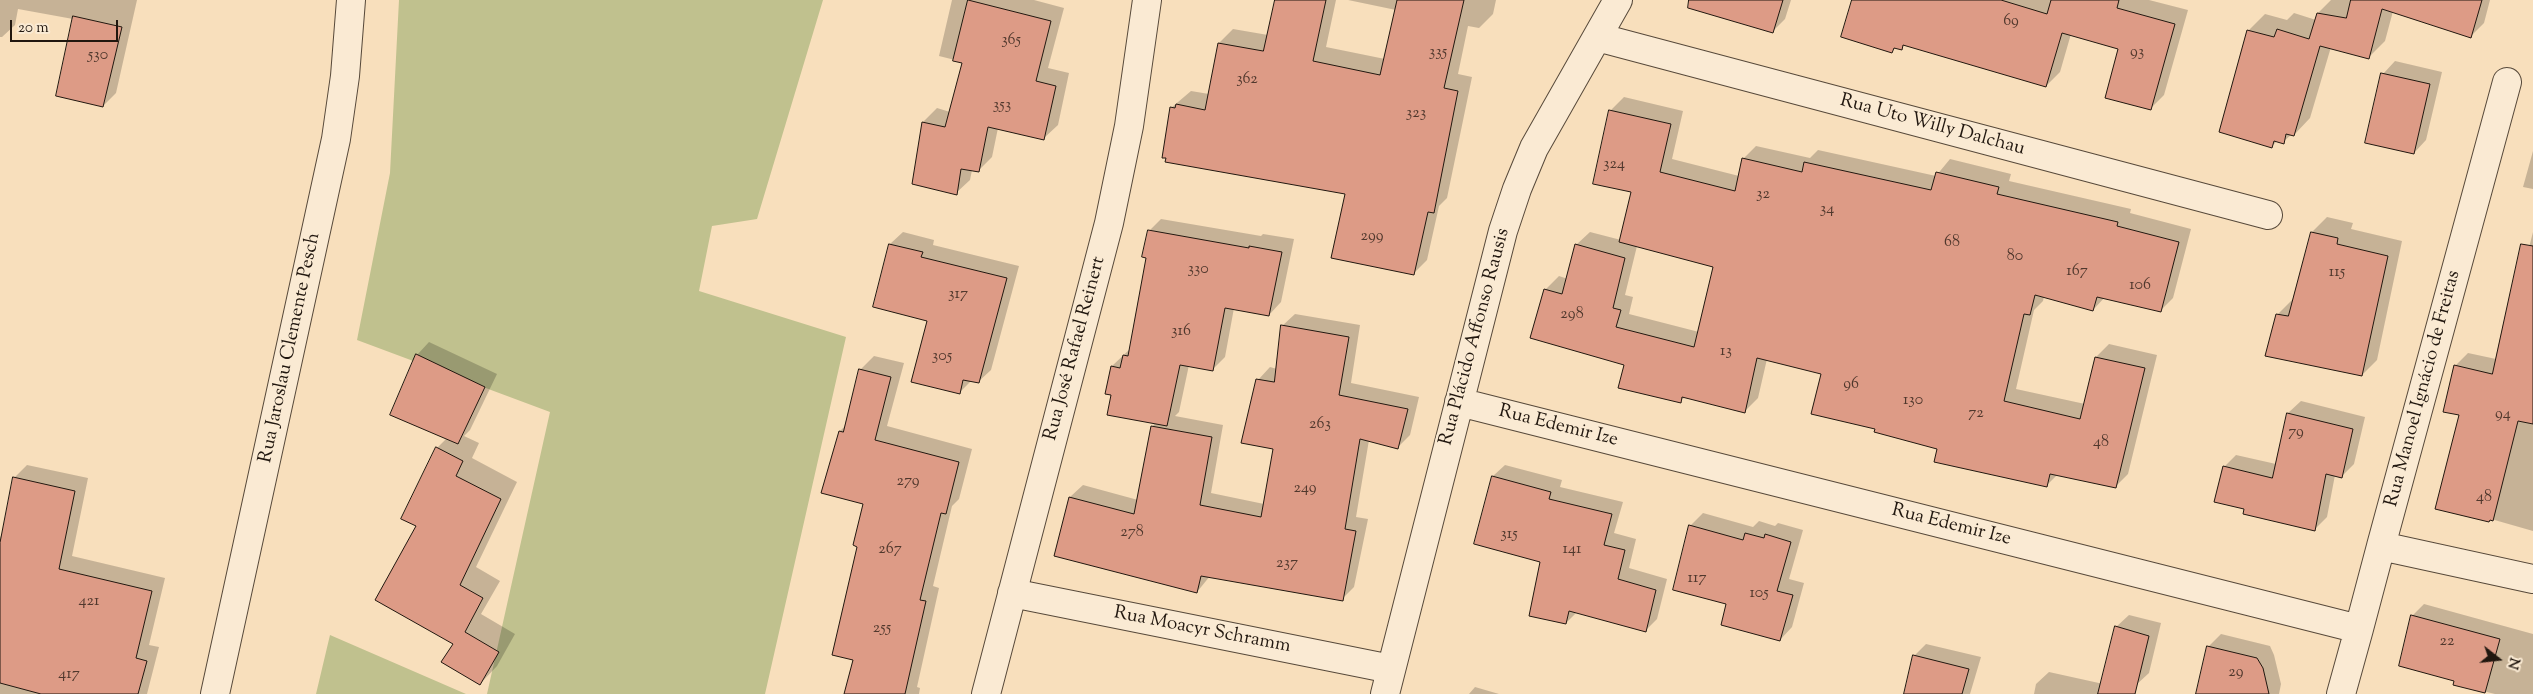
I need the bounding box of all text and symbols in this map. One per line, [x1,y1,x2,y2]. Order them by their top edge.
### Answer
scale bar [12,10,120,42]
house number: 69 [2003,12,2019,32]
text: 20 m [18,18,49,39]
house number: 365 [1001,31,1021,51]
house number: 335 [1429,43,1447,63]
house number: 93 [2130,43,2144,63]
house number: 530 [88,46,108,66]
house number: 362 [1236,70,1258,90]
street label: Rua Uto Willy Dalchau [1837,90,2027,162]
house number: 353 [993,96,1011,116]
house number: 323 [1406,104,1426,124]
house number: 324 [1603,155,1625,175]
house number: 32 [1756,185,1770,205]
house number: 34 [1820,200,1834,220]
street label: Rua Plácido Affonso Rausis [1436,226,1516,448]
house number: 299 [1360,227,1384,247]
street label: Rua Jaroslau Clemente Pesch [255,231,327,465]
house number: 68 [1944,233,1960,253]
house number: 80 [2007,247,2023,267]
street label: Rua José Rafael Reinert [1040,255,1112,443]
house number: 330 [1187,260,1209,280]
house number: 167 [2066,262,2088,282]
house number: 115 [2329,263,2345,283]
street label: Rua Manoel Ignácio de Freitas [2381,268,2467,510]
house number: 106 [2129,276,2151,296]
house number: 317 [948,285,968,305]
house number: 298 [1560,305,1584,325]
house number: 316 [1171,322,1191,342]
house number: 13 [1720,342,1732,362]
house number: 305 [932,347,952,367]
house number: 96 [1843,375,1859,395]
house number: 130 [1903,391,1923,411]
street label: Rua Edemir Ize [1496,401,1620,453]
house number: 72 [1968,404,1984,424]
house number: 94 [2495,405,2511,425]
house number: 263 [1309,415,1331,435]
house number: 79 [2288,423,2304,443]
house number: 48 [2093,433,2109,453]
house number: 279 [897,472,919,492]
house number: 249 [1293,479,1317,499]
house number: 48 [2476,488,2492,508]
street label: Rua Edemir Ize [1889,500,2013,552]
house number: 278 [1120,523,1144,543]
house number: 315 [1500,525,1518,545]
house number: 267 [878,540,902,560]
house number: 141 [1563,540,1581,560]
house number: 237 [1276,554,1298,574]
house number: 117 [1688,569,1706,589]
house number: 105 [1749,584,1769,604]
house number: 421 [79,592,99,612]
street label: Rua Moacyr Schramm [1112,603,1292,659]
house number: 255 [873,619,891,639]
house number: 22 [2440,632,2454,652]
north arrow [2473,634,2523,684]
text: N [2501,655,2524,671]
house number: 29 [2228,663,2244,683]
house number: 417 [58,665,80,685]

